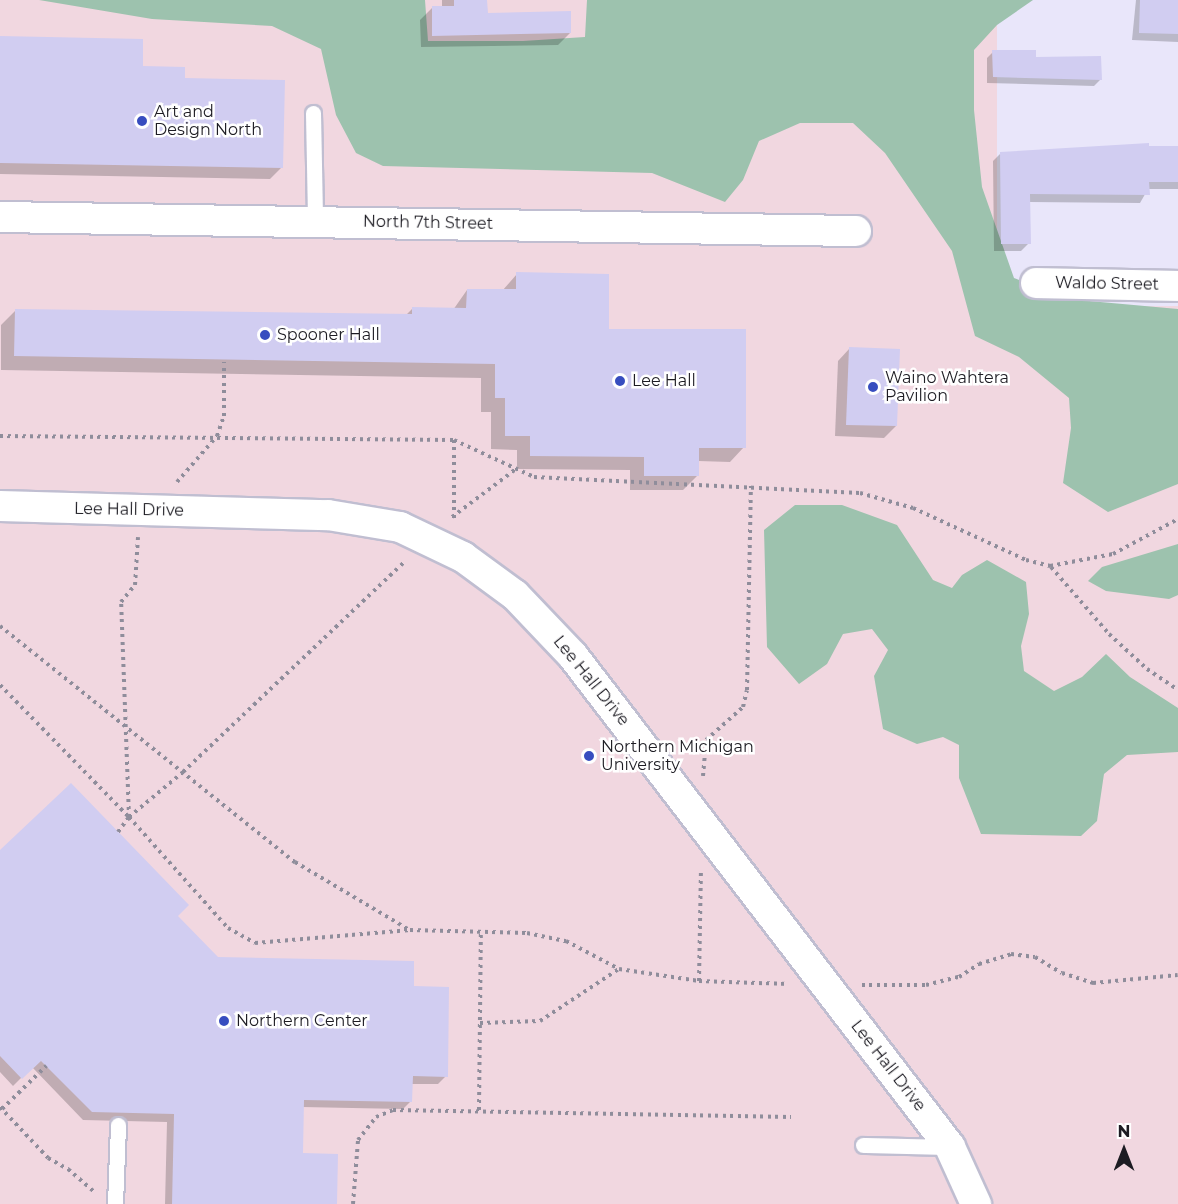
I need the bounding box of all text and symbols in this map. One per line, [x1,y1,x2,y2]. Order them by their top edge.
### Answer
place label: Art and Design North [154,102,262,140]
marker: Art and Design North [135,114,149,128]
street label: North 7th Street [363,212,493,234]
street label: Waldo Street [1055,273,1159,295]
place label: Spooner Hall [277,325,380,345]
marker: Spooner Hall [258,328,272,342]
place label: Waino Wahtera Pavilion [885,368,1009,406]
place label: Lee Hall [632,371,696,391]
marker: Lee Hall [613,374,627,388]
marker: Waino Wahtera Pavilion [866,380,880,394]
street label: Lee Hall Drive [74,499,184,521]
street label: Lee Hall Drive [549,632,633,730]
place label: Northern Michigan University [601,737,754,775]
marker: Northern Michigan University [582,749,596,763]
place label: Northern Center [236,1011,368,1031]
marker: Northern Center [217,1014,231,1028]
street label: Lee Hall Drive [847,1017,929,1115]
north arrow [1094,1120,1154,1180]
text: N [1118,1122,1130,1141]

